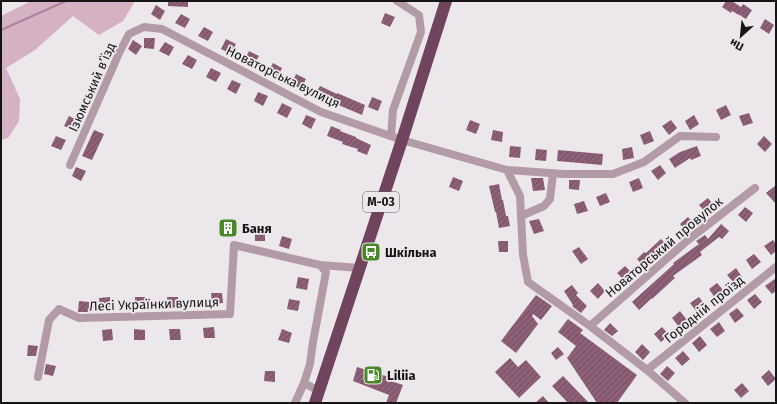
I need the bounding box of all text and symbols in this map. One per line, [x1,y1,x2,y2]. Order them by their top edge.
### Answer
north arrow [721,16,761,56]
text: Пн [728,36,746,53]
street label: Ізюмський в’їзд [66,40,118,134]
street label: Новаторська вулиця [224,43,342,111]
road number: М-03 [363,192,399,212]
street label: Новаторський провулок [602,193,726,300]
building icon: Баня [217,217,239,239]
place label: Баня [242,221,272,236]
bus stop icon: Шкільна [360,241,382,263]
place label: Шкільна [385,245,437,260]
street label: Городній проїзд [661,272,747,346]
street label: Лесі Українки вулиця [89,294,219,314]
fuel station icon: Liliia [362,364,384,386]
place label: Liliia [387,368,416,383]

